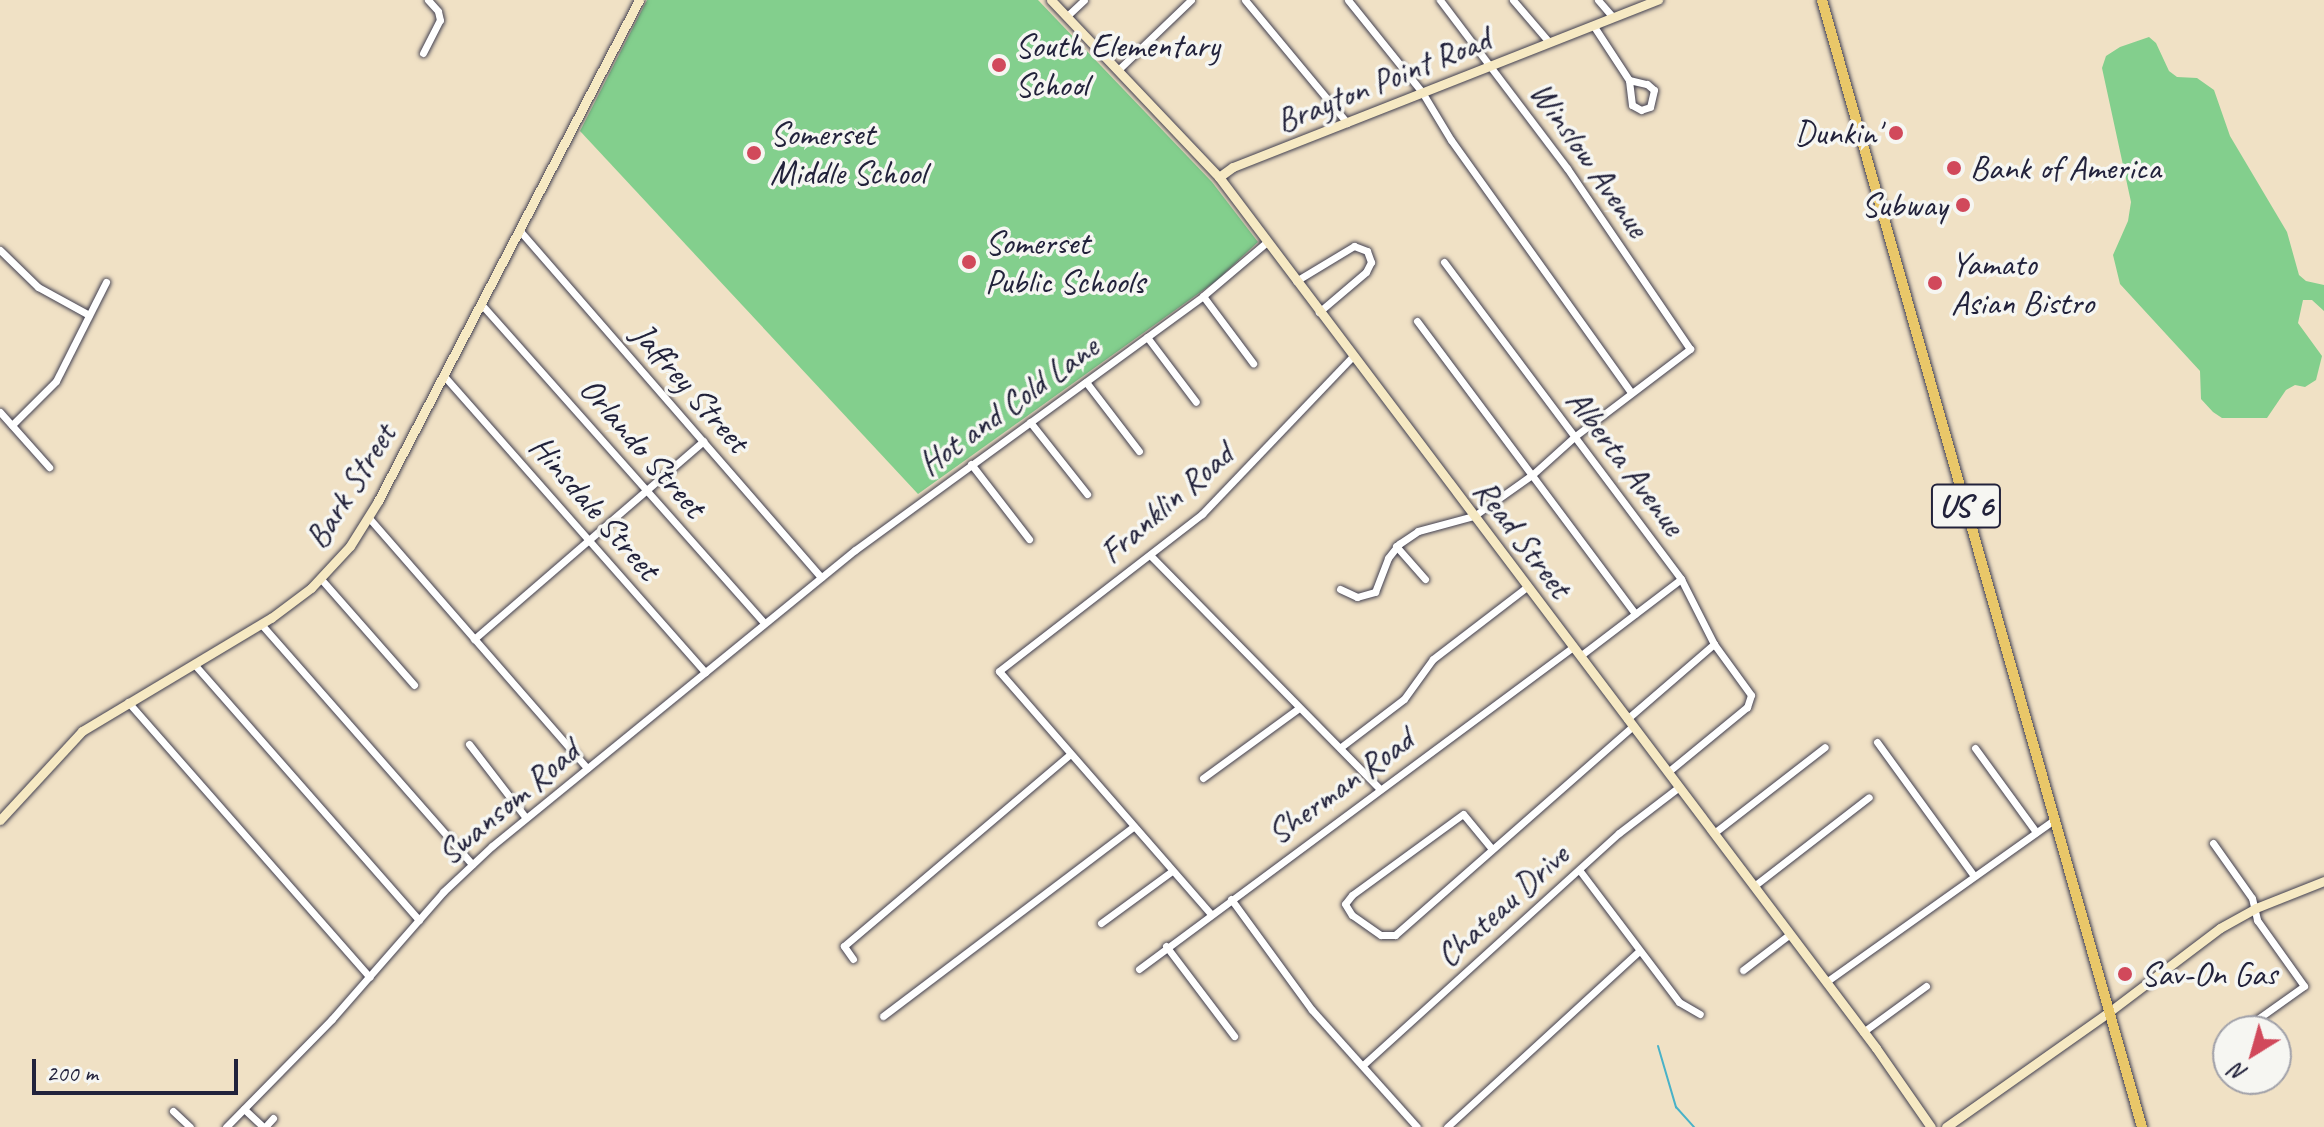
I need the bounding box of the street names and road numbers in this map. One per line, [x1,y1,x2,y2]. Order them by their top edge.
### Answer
street label: Brayton Point Road [1270,18,1496,142]
street label: Winslow Avenue [1522,73,1658,245]
street label: Jaffrey Street [623,314,759,460]
street label: Hot and Cold Lane [910,326,1106,484]
street label: Orlando Street [571,368,715,526]
street label: Alberta Avenue [1558,381,1694,543]
street label: Bark Street [296,416,404,556]
street label: Hinsdale Street [521,426,669,588]
street label: Franklin Road [1091,434,1241,572]
street label: Read Street [1465,471,1581,605]
road number: US 6 [1930,478,2002,534]
street label: Sherman Road [1259,720,1421,852]
street label: Swansom Road [429,731,587,873]
street label: Chateau Drive [1427,835,1577,975]

